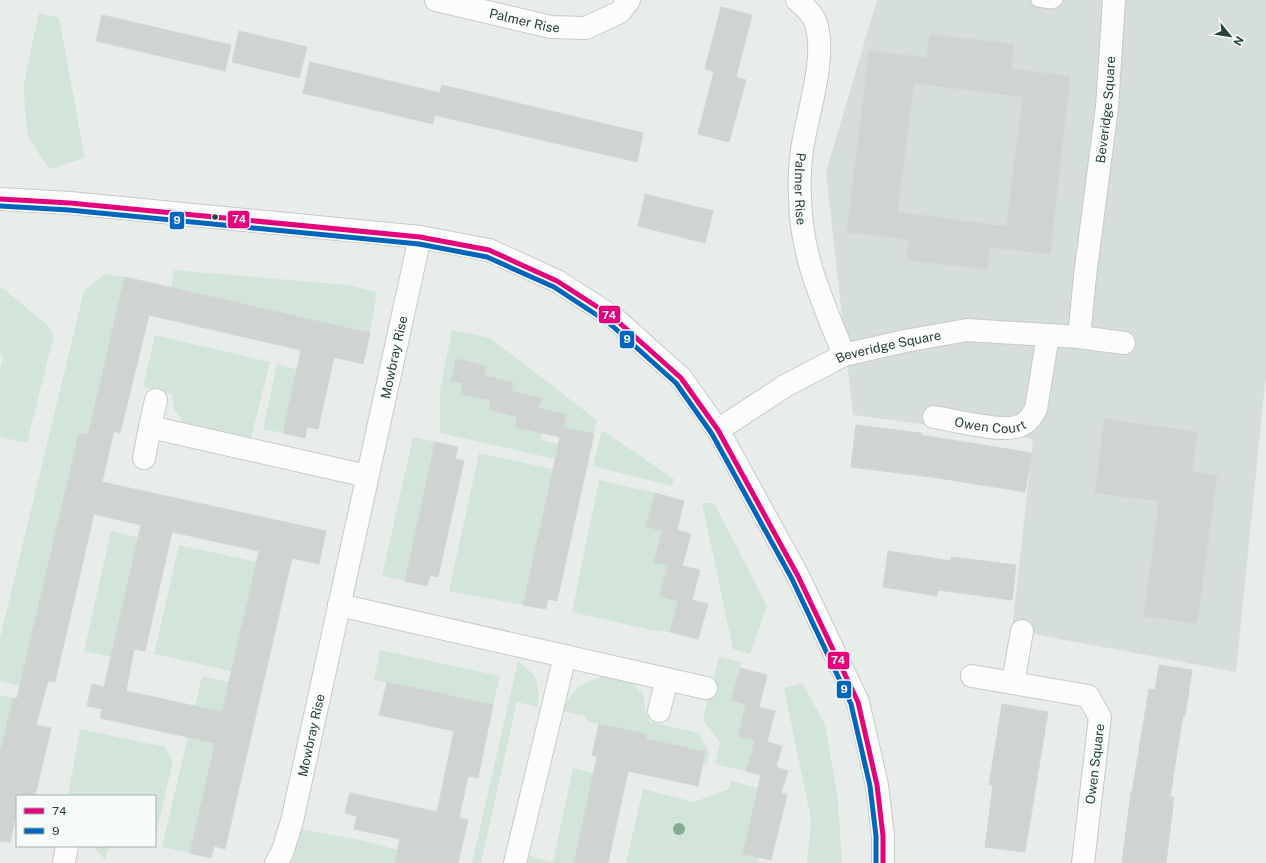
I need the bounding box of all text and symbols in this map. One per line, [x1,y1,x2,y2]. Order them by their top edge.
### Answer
street label: Palmer Rise [488,5,560,35]
north arrow [1210,16,1250,56]
text: N [1231,34,1246,48]
street label: Beveridge Square [1092,55,1118,164]
street label: Palmer Rise [792,152,809,226]
line badge: 74 [227,210,250,229]
line badge: 9 [169,211,185,230]
unlabelled marker [210,212,220,222]
text: 74 [232,213,246,225]
text: 9 [173,214,181,226]
line badge: 74 [598,305,621,324]
text: 74 [602,309,616,321]
street label: Mowbray Rise [377,314,410,400]
street label: Beveridge Square [833,327,942,366]
line badge: 9 [619,330,635,349]
text: 9 [623,333,631,345]
street label: Owen Court [953,414,1029,436]
line badge: 74 [827,651,850,670]
text: 74 [831,654,845,666]
line badge: 9 [836,680,852,699]
text: 9 [840,683,848,695]
street label: Mowbray Rise [294,692,327,778]
street label: Owen Square [1083,723,1107,805]
legend [16,795,156,847]
text: 74 [52,804,67,818]
text: 9 [52,824,60,838]

